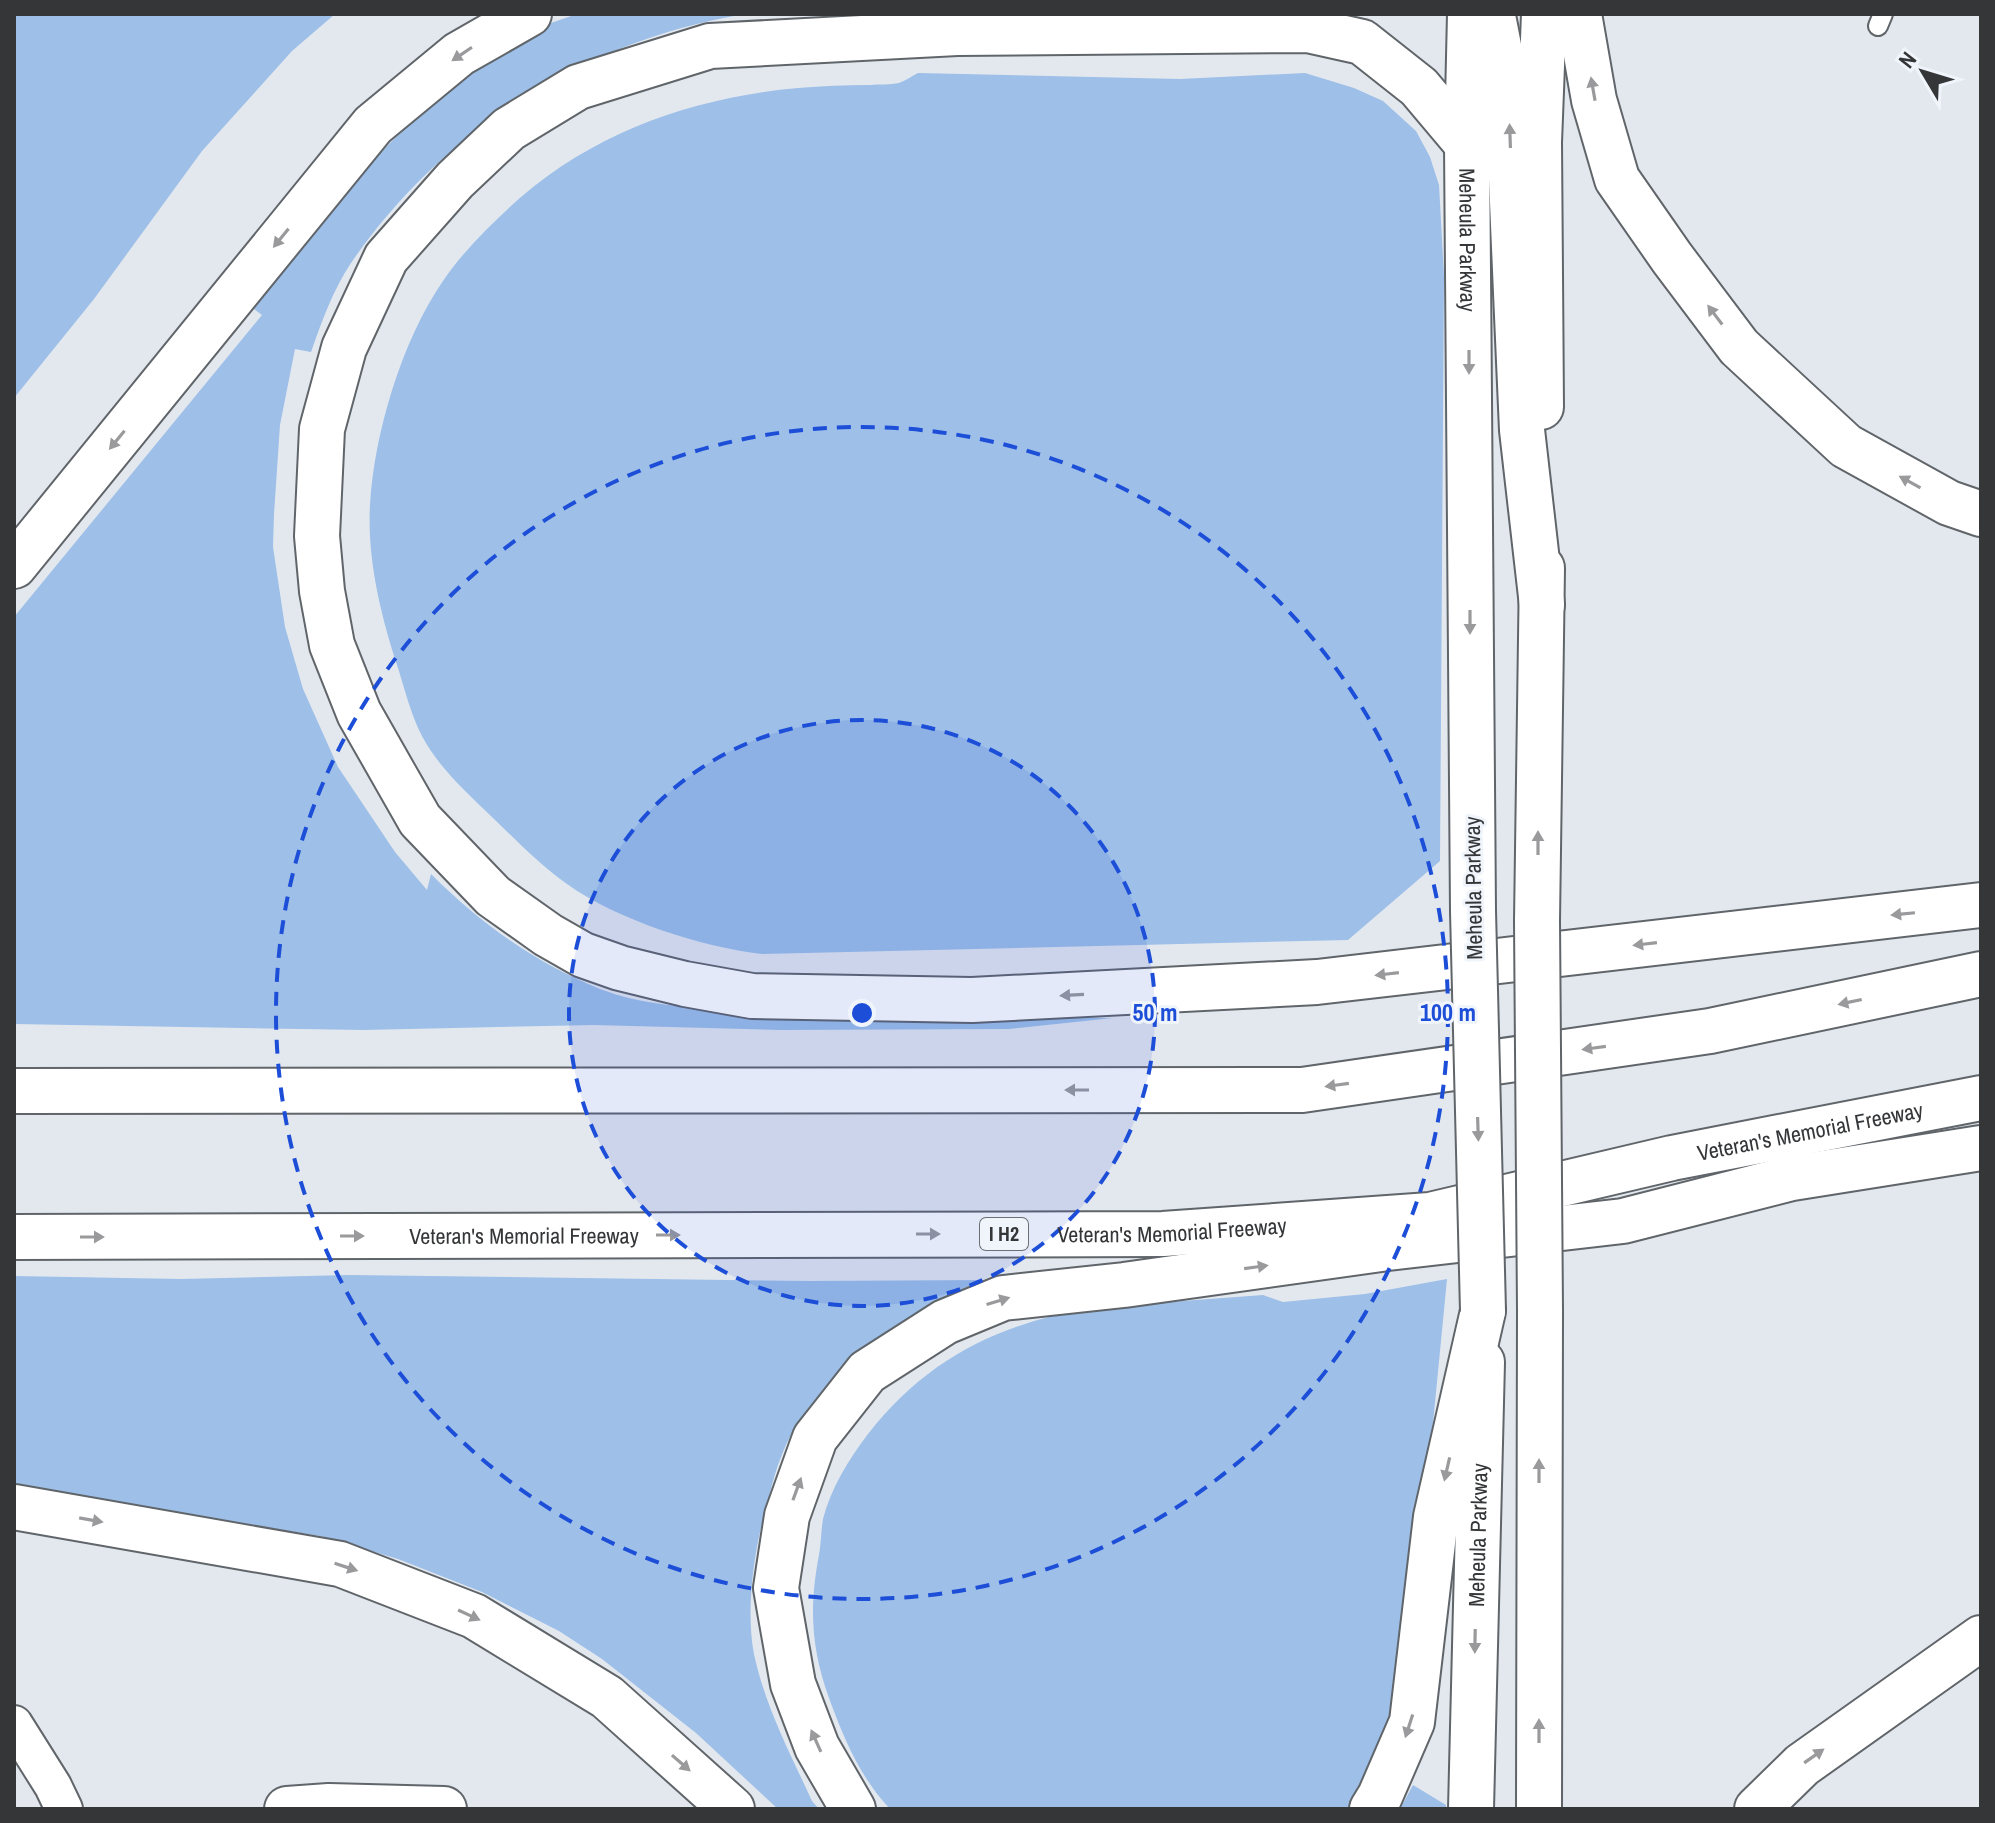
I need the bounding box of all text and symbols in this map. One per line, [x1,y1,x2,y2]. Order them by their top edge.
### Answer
north arrow [1883,32,1963,112]
text: N [1891,45,1923,74]
one-way arrow [452,46,473,61]
one-way arrow [1586,77,1598,102]
one-way arrow [1503,123,1516,148]
street label: Meheula Parkway [1452,168,1483,312]
one-way arrow [273,228,290,249]
one-way arrow [1707,305,1723,325]
one-way arrow [1462,350,1475,375]
one-way arrow [109,430,126,450]
one-way arrow [1899,475,1922,489]
one-way arrow [1464,610,1477,635]
street label: Meheula Parkway [1457,816,1489,960]
one-way arrow [1532,830,1544,855]
one-way arrow [1891,908,1916,921]
one-way arrow [1632,937,1657,950]
one-way arrow [1374,968,1399,981]
one-way arrow [1059,989,1084,1002]
text: 50 m [1133,996,1177,1028]
text: 100 m [1420,996,1476,1028]
one-way arrow [1837,996,1862,1009]
centre of rings [848,999,876,1027]
one-way arrow [1581,1042,1606,1055]
one-way arrow [1324,1079,1349,1092]
one-way arrow [1064,1084,1089,1096]
street label: Veteran's Memorial Freeway [1695,1095,1926,1168]
one-way arrow [1472,1117,1485,1142]
street label: Veteran's Memorial Freeway [1057,1210,1287,1249]
road number: I H2 [980,1218,1028,1250]
street label: Veteran's Memorial Freeway [409,1220,639,1251]
one-way arrow [916,1228,941,1240]
one-way arrow [656,1229,681,1241]
one-way arrow [340,1230,365,1242]
one-way arrow [80,1231,105,1243]
one-way arrow [1243,1260,1268,1273]
one-way arrow [986,1294,1010,1307]
one-way arrow [1440,1457,1453,1482]
one-way arrow [1533,1458,1545,1483]
street label: Meheula Parkway [1461,1463,1495,1607]
one-way arrow [791,1477,804,1501]
one-way arrow [79,1515,104,1527]
one-way arrow [335,1561,359,1574]
one-way arrow [458,1608,481,1622]
one-way arrow [1469,1629,1481,1654]
one-way arrow [1402,1714,1415,1738]
one-way arrow [1533,1718,1545,1743]
one-way arrow [809,1729,822,1752]
one-way arrow [1804,1749,1825,1764]
one-way arrow [672,1754,691,1772]

